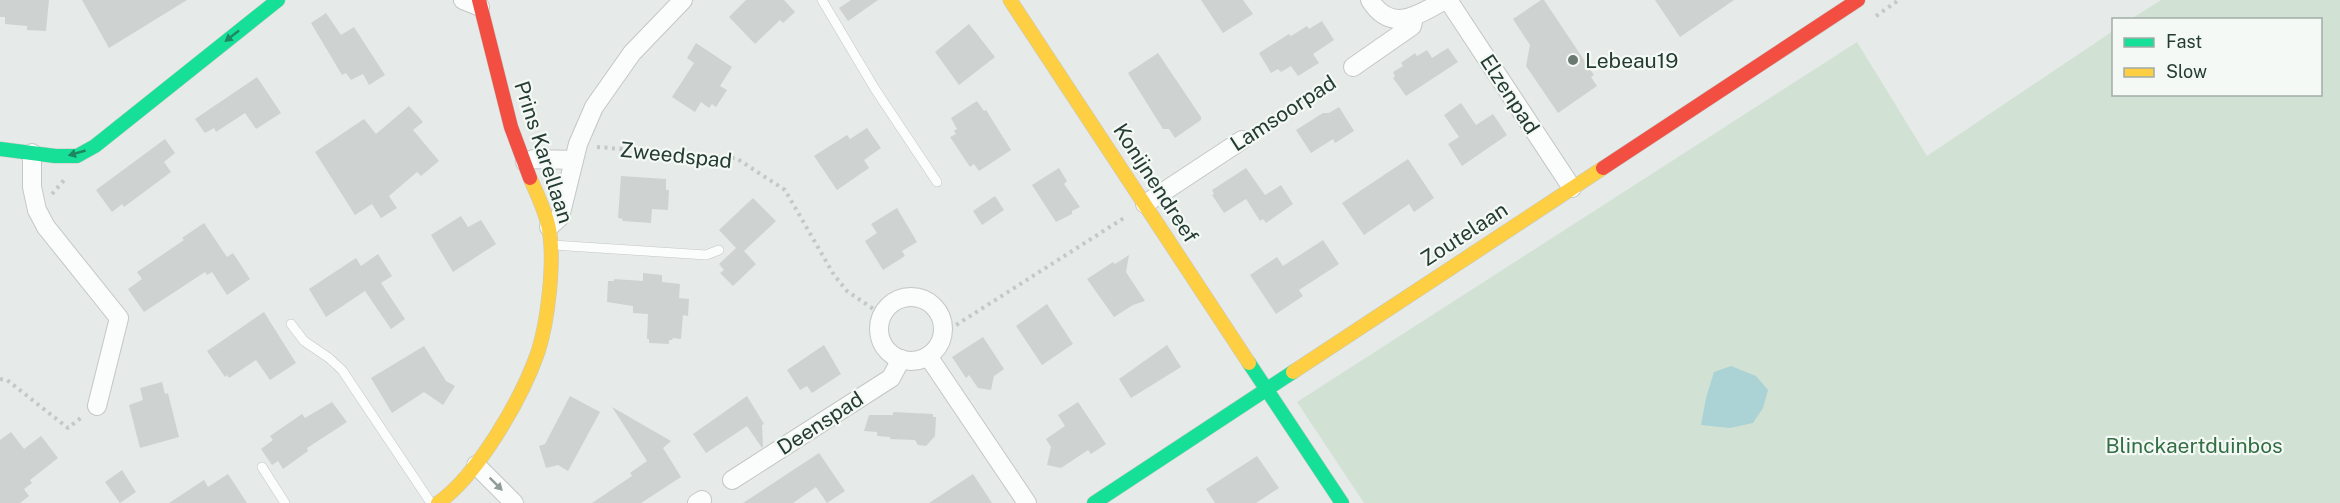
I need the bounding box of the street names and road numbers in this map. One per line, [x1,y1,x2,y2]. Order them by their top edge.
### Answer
street label: Elzenpad [1475,50,1545,138]
street label: Lamsoorpad [1226,70,1340,156]
street label: Prins Karellaan [509,78,579,226]
street label: Konijnendreef [1108,119,1204,247]
street label: Zweedspad [619,137,733,173]
street label: Zoutelaan [1416,197,1512,271]
street label: Deenspad [772,386,868,460]

